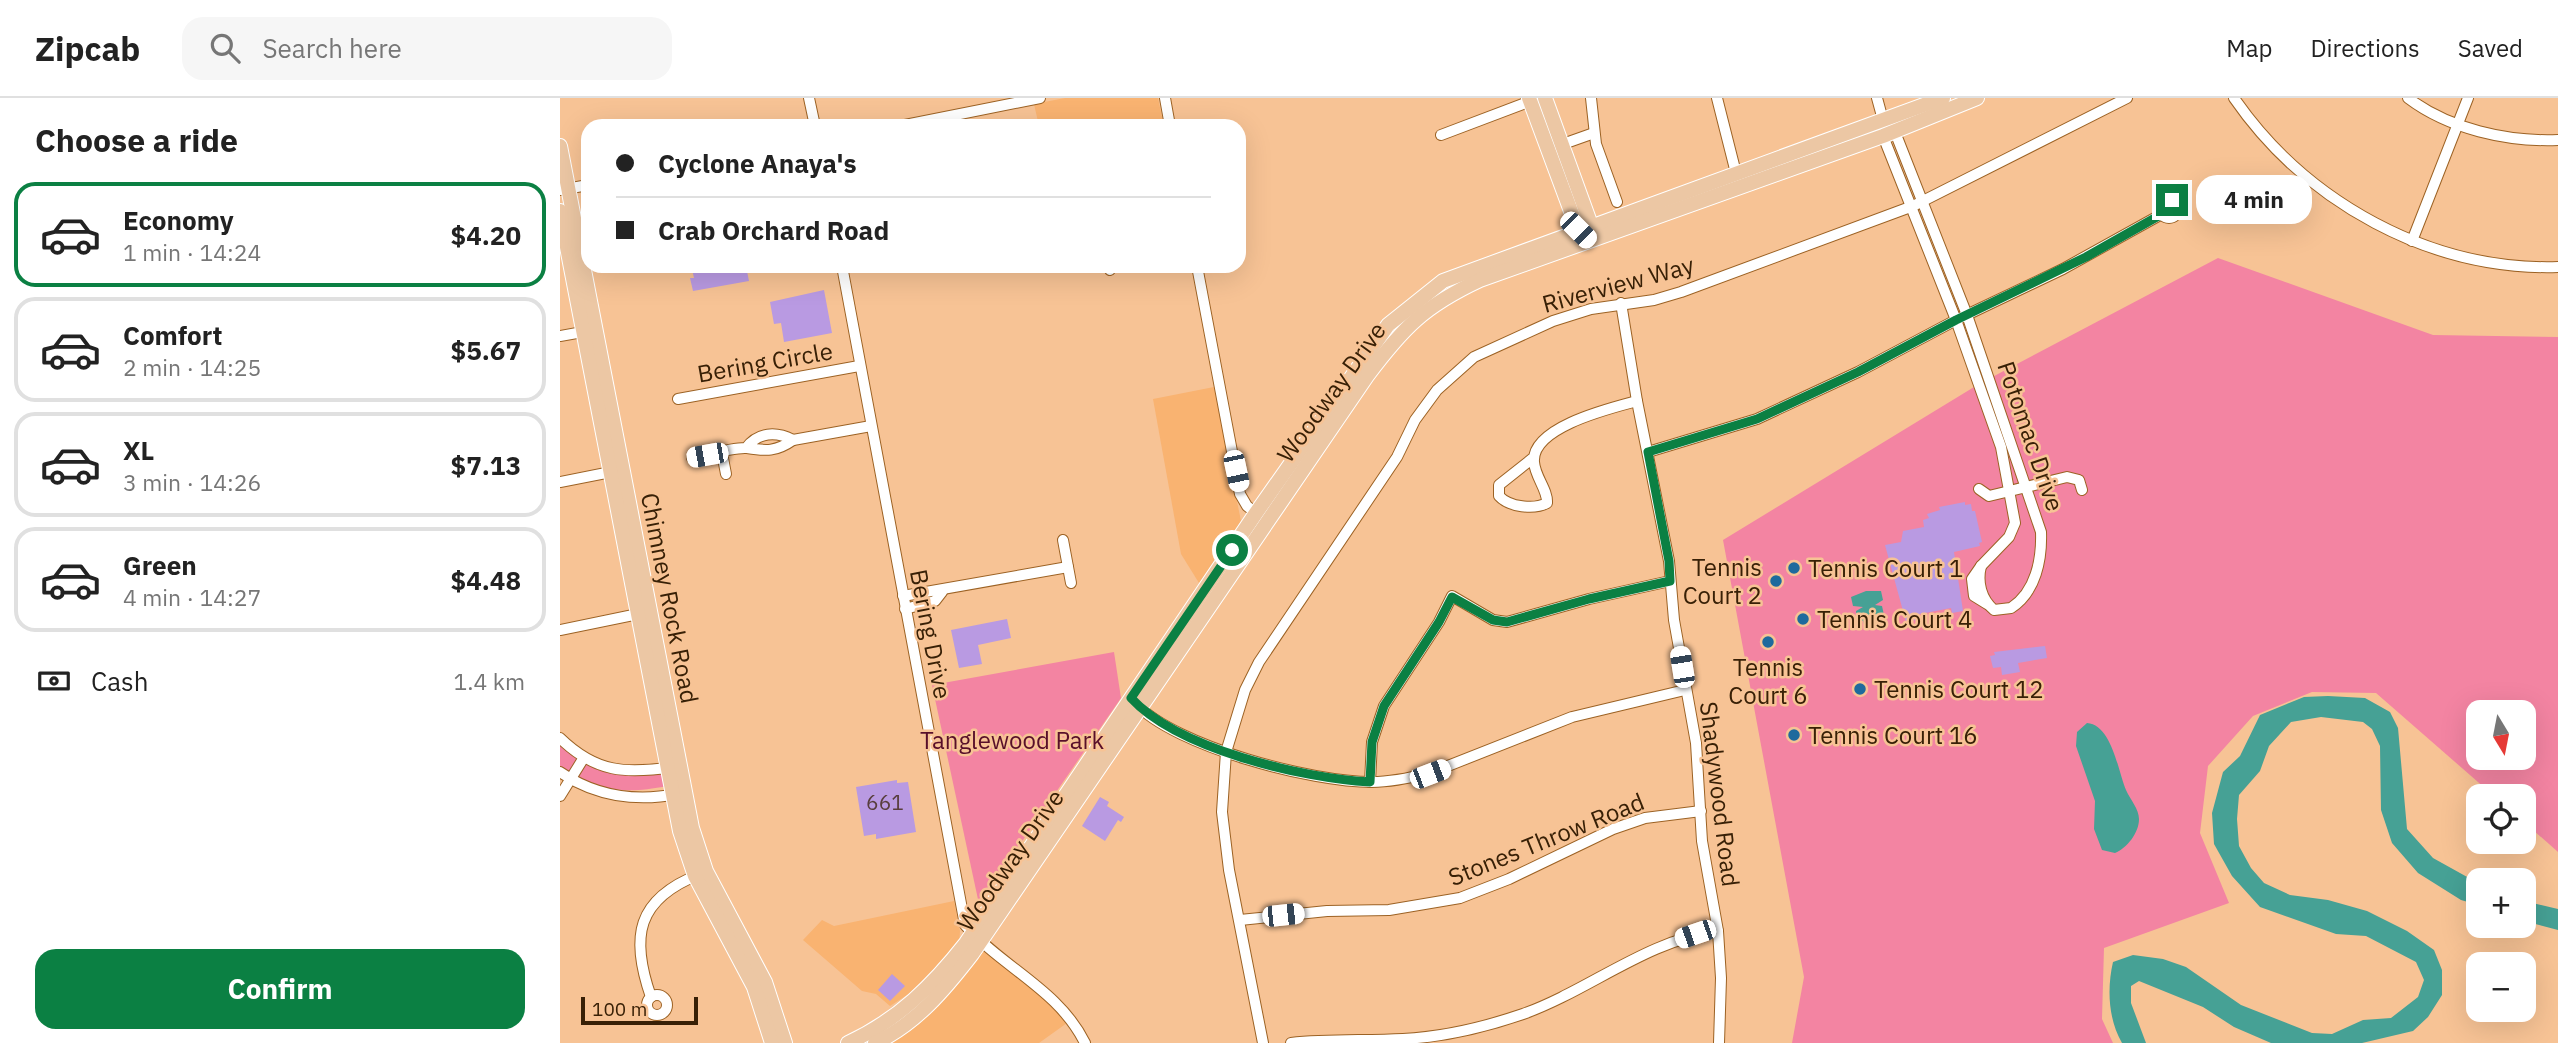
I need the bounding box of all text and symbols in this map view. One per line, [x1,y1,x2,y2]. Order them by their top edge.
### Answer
search box [182,17,672,80]
text: Zipcab [35,27,140,70]
icon: search [206,29,244,67]
text: Search here [262,31,402,65]
text: Map [2226,32,2272,64]
text: Directions [2310,32,2420,64]
text: Saved [2458,32,2523,64]
text: Choose a ride [35,119,238,161]
text: Cyclone Anaya's [658,146,857,180]
callout: 4 min [2196,176,2312,224]
route end [2156,184,2188,216]
text: 4 min [2224,184,2284,214]
icon: car [39,203,102,266]
text: Economy [123,203,234,237]
car [1556,208,1601,252]
text: Crab Orchard Road [658,213,889,247]
text: $4.20 [451,218,521,252]
text: 1 min · 14:24 [123,237,261,267]
street label: Riverview Way [1539,248,1697,320]
street label: Woodway Drive [1269,315,1393,469]
icon: car [39,318,102,381]
text: Comfort [123,318,222,352]
text: $5.67 [451,333,521,367]
street label: Bering Circle [695,334,835,390]
text: 2 min · 14:25 [123,352,261,382]
street label: Potomac Drive [1990,357,2072,515]
icon: car [39,433,102,496]
text: XL [123,433,154,467]
car [685,441,730,469]
text: $7.13 [451,448,521,482]
car [1222,448,1251,494]
text: 3 min · 14:26 [123,467,261,497]
street label: Chimney Rock Road [634,490,706,706]
route start [1216,534,1248,566]
icon: car [39,548,102,611]
text: Green [123,548,197,582]
place label: Tennis Court 2 [1683,551,1762,611]
place label: Tennis Court 1 [1808,552,1963,584]
marker: Tennis Court 1 [1786,560,1802,576]
text: $4.48 [451,563,521,597]
street label: Bering Drive [903,566,959,702]
marker: Tennis Court 2 [1768,573,1784,589]
text: 4 min · 14:27 [123,582,261,612]
place label: Tennis Court 4 [1817,603,1972,635]
marker: Tennis Court 4 [1795,611,1811,627]
marker: Tennis Court 6 [1760,634,1776,650]
car [1669,645,1696,689]
place label: Tennis Court 6 [1728,651,1808,711]
icon: cash [35,662,73,700]
text: Cash [91,664,148,698]
text: 1.4 km [454,666,525,696]
place label: Tennis Court 12 [1874,673,2044,705]
marker: Tennis Court 12 [1852,681,1868,697]
street label: Shadywood Road [1693,700,1747,888]
north arrow [2466,700,2536,770]
map controls [2466,700,2536,1022]
place label: Tennis Court 16 [1808,719,1978,751]
park label: Tanglewood Park [920,724,1104,756]
marker: Tennis Court 16 [1786,727,1802,743]
car [1407,757,1454,791]
street label: Woodway Drive [949,783,1071,937]
button: locate [2466,784,2536,854]
street label: Stones Throw Road [1443,785,1649,893]
house number: 661 [866,788,904,816]
button: + [2466,868,2536,938]
car [1262,902,1305,928]
car [1672,917,1719,951]
button: Confirm [35,949,525,1029]
button: − [2466,952,2536,1022]
scale bar [581,994,698,1026]
text: 100 m [592,997,647,1021]

